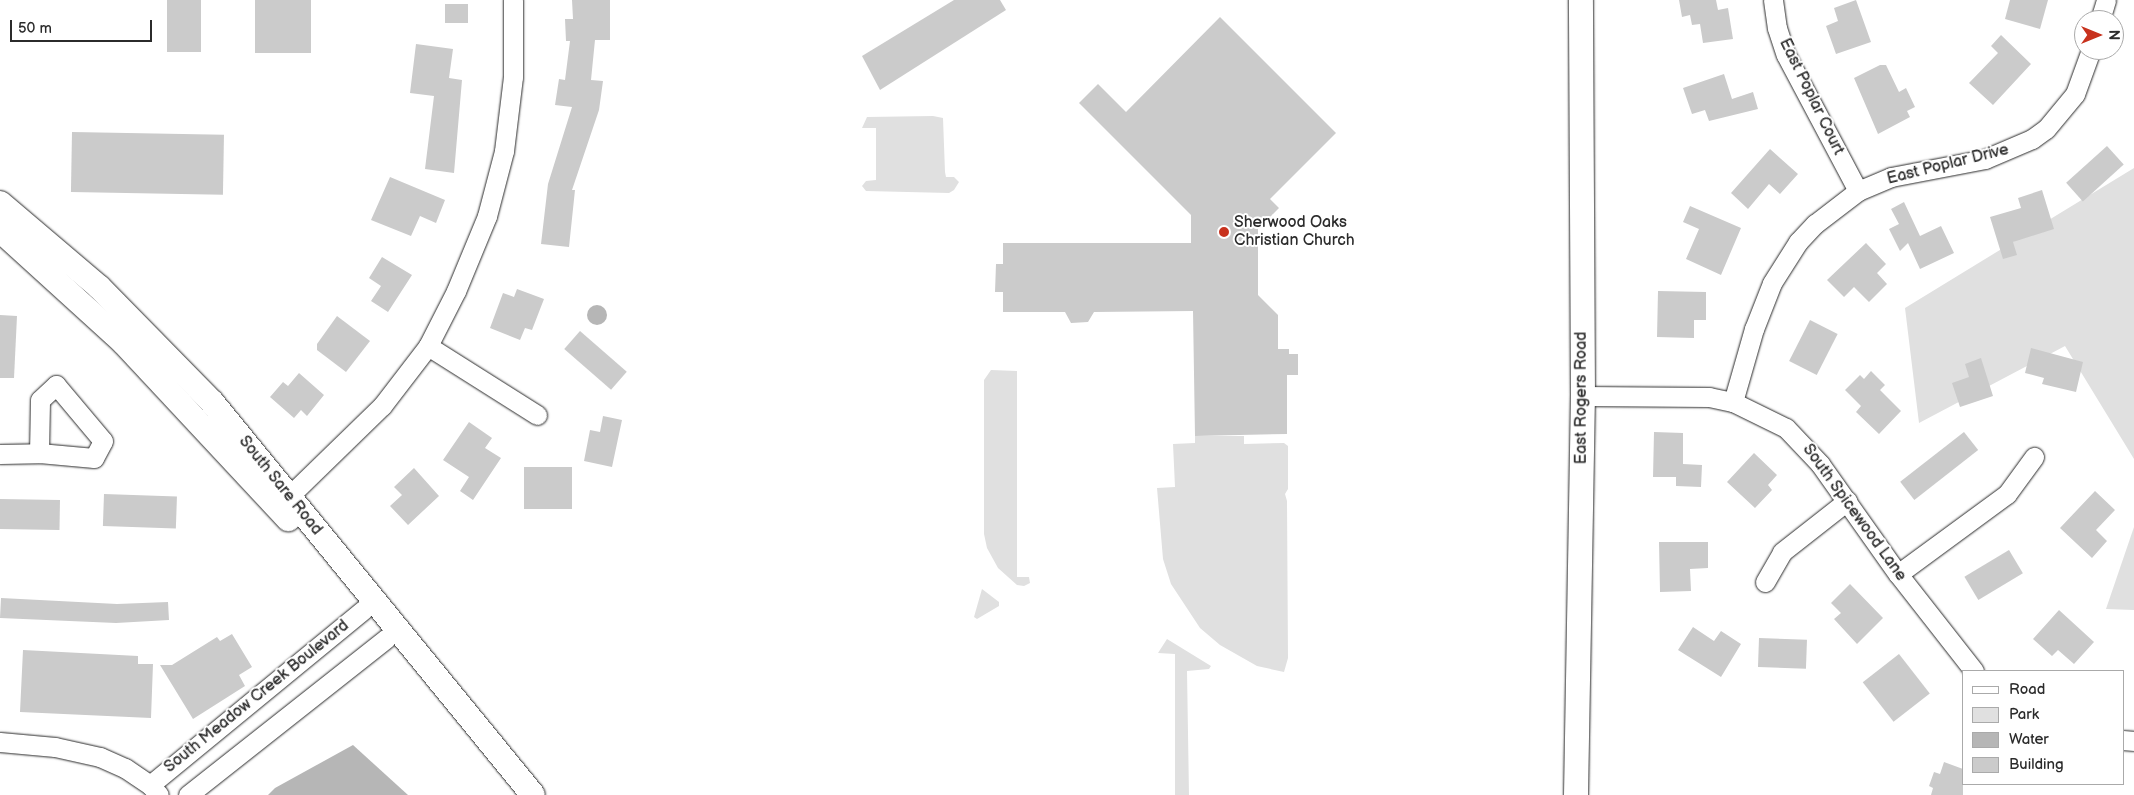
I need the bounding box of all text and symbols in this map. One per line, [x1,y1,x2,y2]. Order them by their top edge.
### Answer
scale bar [12,10,155,42]
north arrow [2074,10,2124,60]
text: 50 m [18,19,52,38]
text: N [2105,30,2122,40]
street label: East Poplar Court [1774,36,1848,158]
street label: East Poplar Drive [1885,141,2011,189]
place label: Sherwood Oaks Christian Church [1234,213,1355,251]
marker: Sherwood Oaks Christian Church [1218,226,1230,238]
street label: East Rogers Road [1572,332,1592,464]
street label: South Sare Road [234,432,326,540]
street label: South Spicewood Lane [1798,441,1910,585]
street label: South Meadow Creek Boulevard [161,617,353,777]
legend [1962,670,2124,785]
text: Road [2009,680,2045,699]
text: Park [2009,705,2039,724]
text: Water [2009,730,2049,749]
text: Building [2009,755,2064,774]

